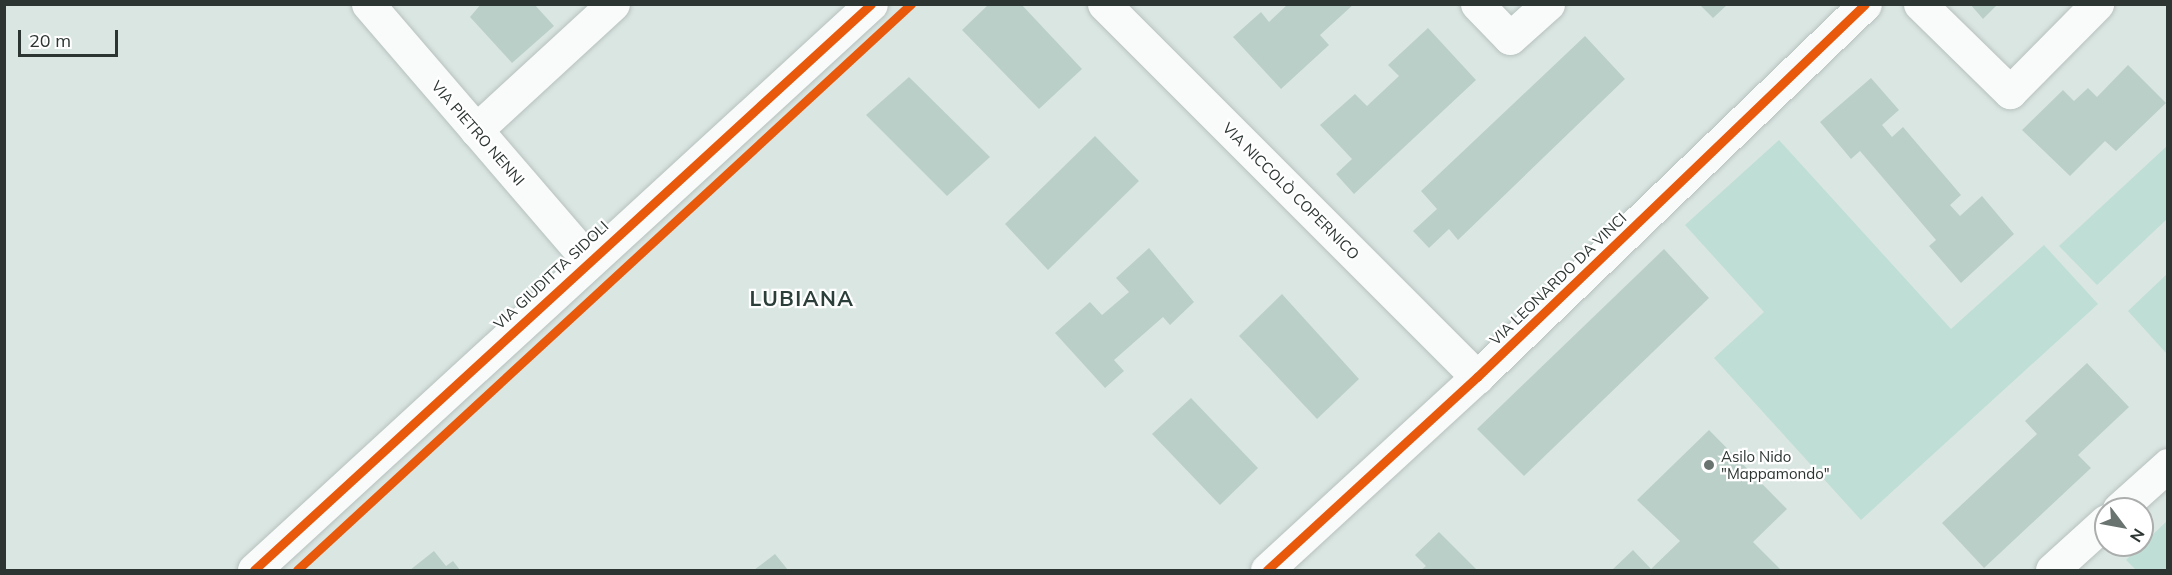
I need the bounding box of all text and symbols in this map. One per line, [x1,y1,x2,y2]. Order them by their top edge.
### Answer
scale bar [21,18,122,56]
text: 20 m [29,29,71,52]
street label: VIA PIETRO NENNI [428,77,528,189]
street label: VIA NICCOLÒ COPERNICO [1219,119,1363,263]
street label: VIA LEONARDO DA VINCI [1486,209,1630,349]
street label: VIA GIUDITTA SIDOLI [490,217,612,333]
district label: LUBIANA [749,285,855,311]
place label: Asilo Nido "Mappamondo" [1721,447,1830,482]
marker: Asilo Nido "Mappamondo" [1702,458,1716,472]
north arrow [2094,497,2154,557]
text: N [2126,525,2149,546]

